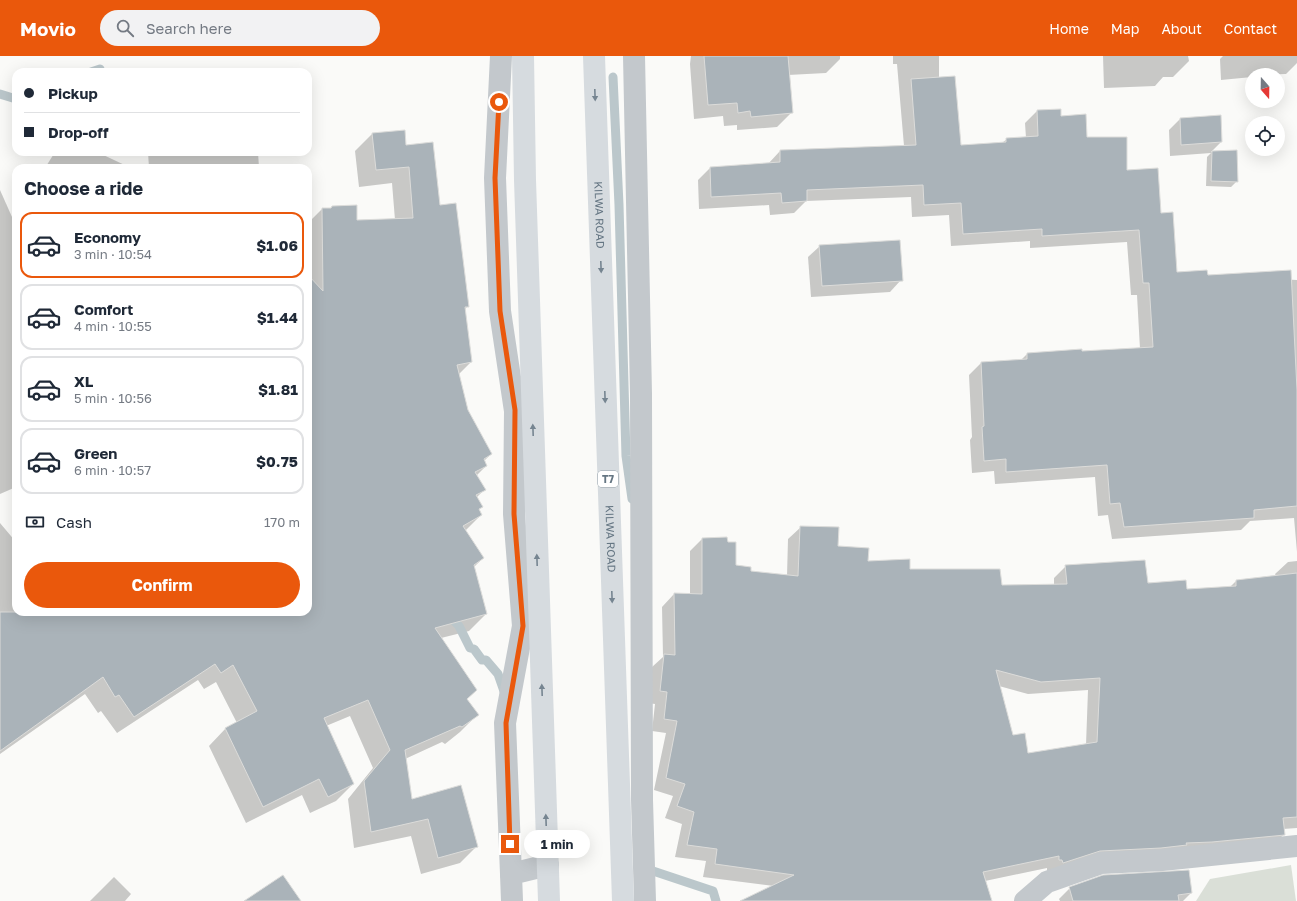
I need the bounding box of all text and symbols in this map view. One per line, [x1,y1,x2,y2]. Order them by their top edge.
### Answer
search box [100,10,380,46]
text: Movio [20,17,76,40]
icon: search [114,17,136,39]
text: Search here [146,19,232,37]
text: Home [1049,20,1089,37]
text: Map [1111,20,1139,37]
text: About [1161,20,1202,37]
text: Contact [1224,20,1277,37]
north arrow [1245,68,1285,108]
map controls [1245,68,1285,156]
text: Pickup [48,84,98,102]
one-way arrow [592,89,598,102]
route start [490,93,508,111]
button: locate [1245,116,1285,156]
text: Drop-off [48,123,108,141]
text: Choose a ride [24,177,143,199]
street label: KILWA ROAD [592,181,608,249]
icon: car [26,227,62,263]
text: Economy [74,228,141,246]
text: $1.06 [256,236,298,254]
text: 3 min · 10:54 [74,246,152,262]
one-way arrow [597,261,604,273]
icon: car [26,299,62,335]
text: Comfort [74,300,133,318]
text: $1.44 [257,308,298,326]
text: 4 min · 10:55 [74,318,152,334]
icon: car [26,371,62,407]
text: XL [74,372,93,390]
text: $1.81 [258,380,298,398]
text: 5 min · 10:56 [74,390,152,406]
one-way arrow [602,391,608,404]
one-way arrow [530,423,536,436]
icon: car [26,443,62,479]
text: Green [74,444,117,462]
text: $0.75 [256,452,298,470]
text: 6 min · 10:57 [74,462,151,478]
road number: T7 [598,471,618,487]
street label: KILWA ROAD [603,505,619,573]
icon: cash [24,511,46,533]
text: Cash [56,513,92,531]
text: 170 m [264,514,300,530]
one-way arrow [534,554,541,566]
button: Confirm [24,562,300,608]
one-way arrow [608,591,615,603]
one-way arrow [538,684,545,696]
one-way arrow [543,813,549,826]
callout: 1 min [524,830,590,858]
route end [501,835,519,853]
text: 1 min [541,836,573,852]

